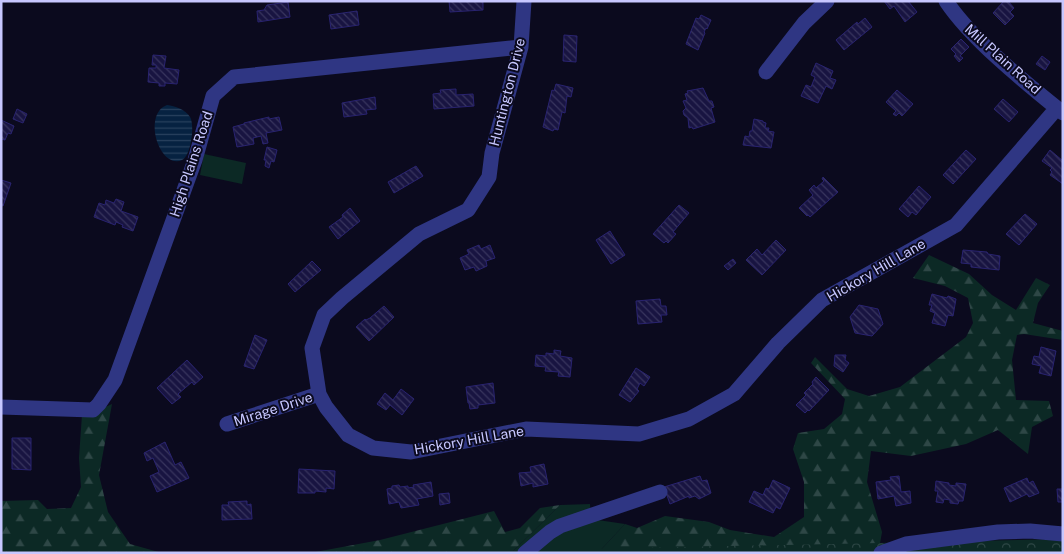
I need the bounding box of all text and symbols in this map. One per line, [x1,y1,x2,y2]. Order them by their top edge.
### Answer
street label: Mill Plain Road [962,21,1044,97]
street label: Huntington Drive [486,36,528,148]
street label: High Plains Road [166,109,216,219]
street label: Hickory Hill Lane [824,235,928,305]
street label: Mirage Drive [231,389,315,429]
street label: Hickory Hill Lane [413,422,525,458]

